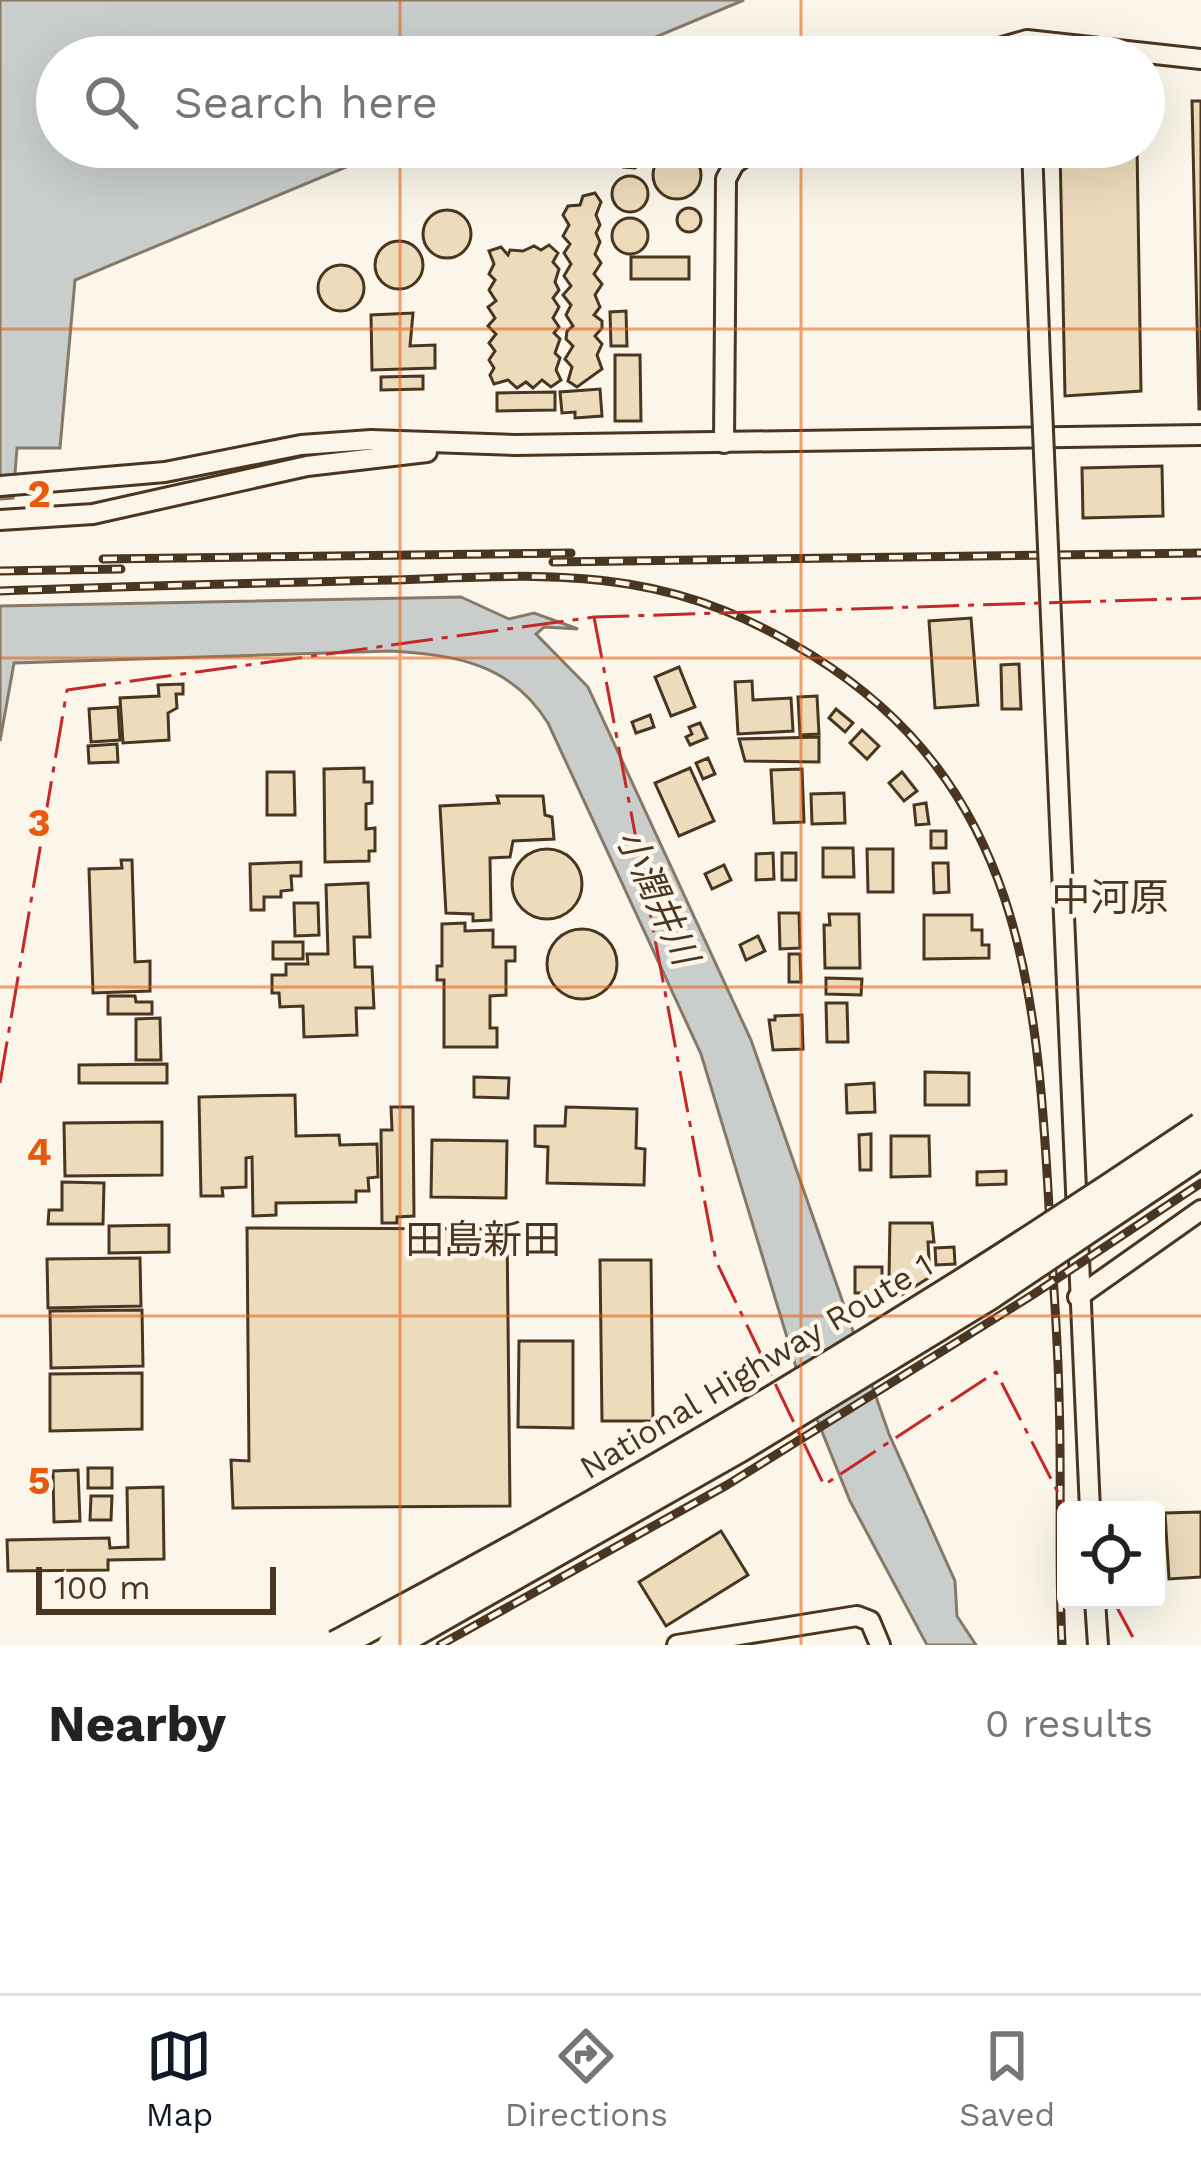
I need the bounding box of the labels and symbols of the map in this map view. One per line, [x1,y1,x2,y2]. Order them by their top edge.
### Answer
text: 2 [27,471,51,516]
text: 3 [27,800,51,845]
water label: 小潤井川 [608,823,708,975]
district label: 中河原 [1051,875,1169,920]
text: 4 [26,1129,52,1174]
district label: 田島新田 [405,1217,561,1262]
street label: National Highway Route 1 [572,1245,940,1487]
text: 5 [28,1458,50,1503]
scale bar [36,1561,276,1614]

